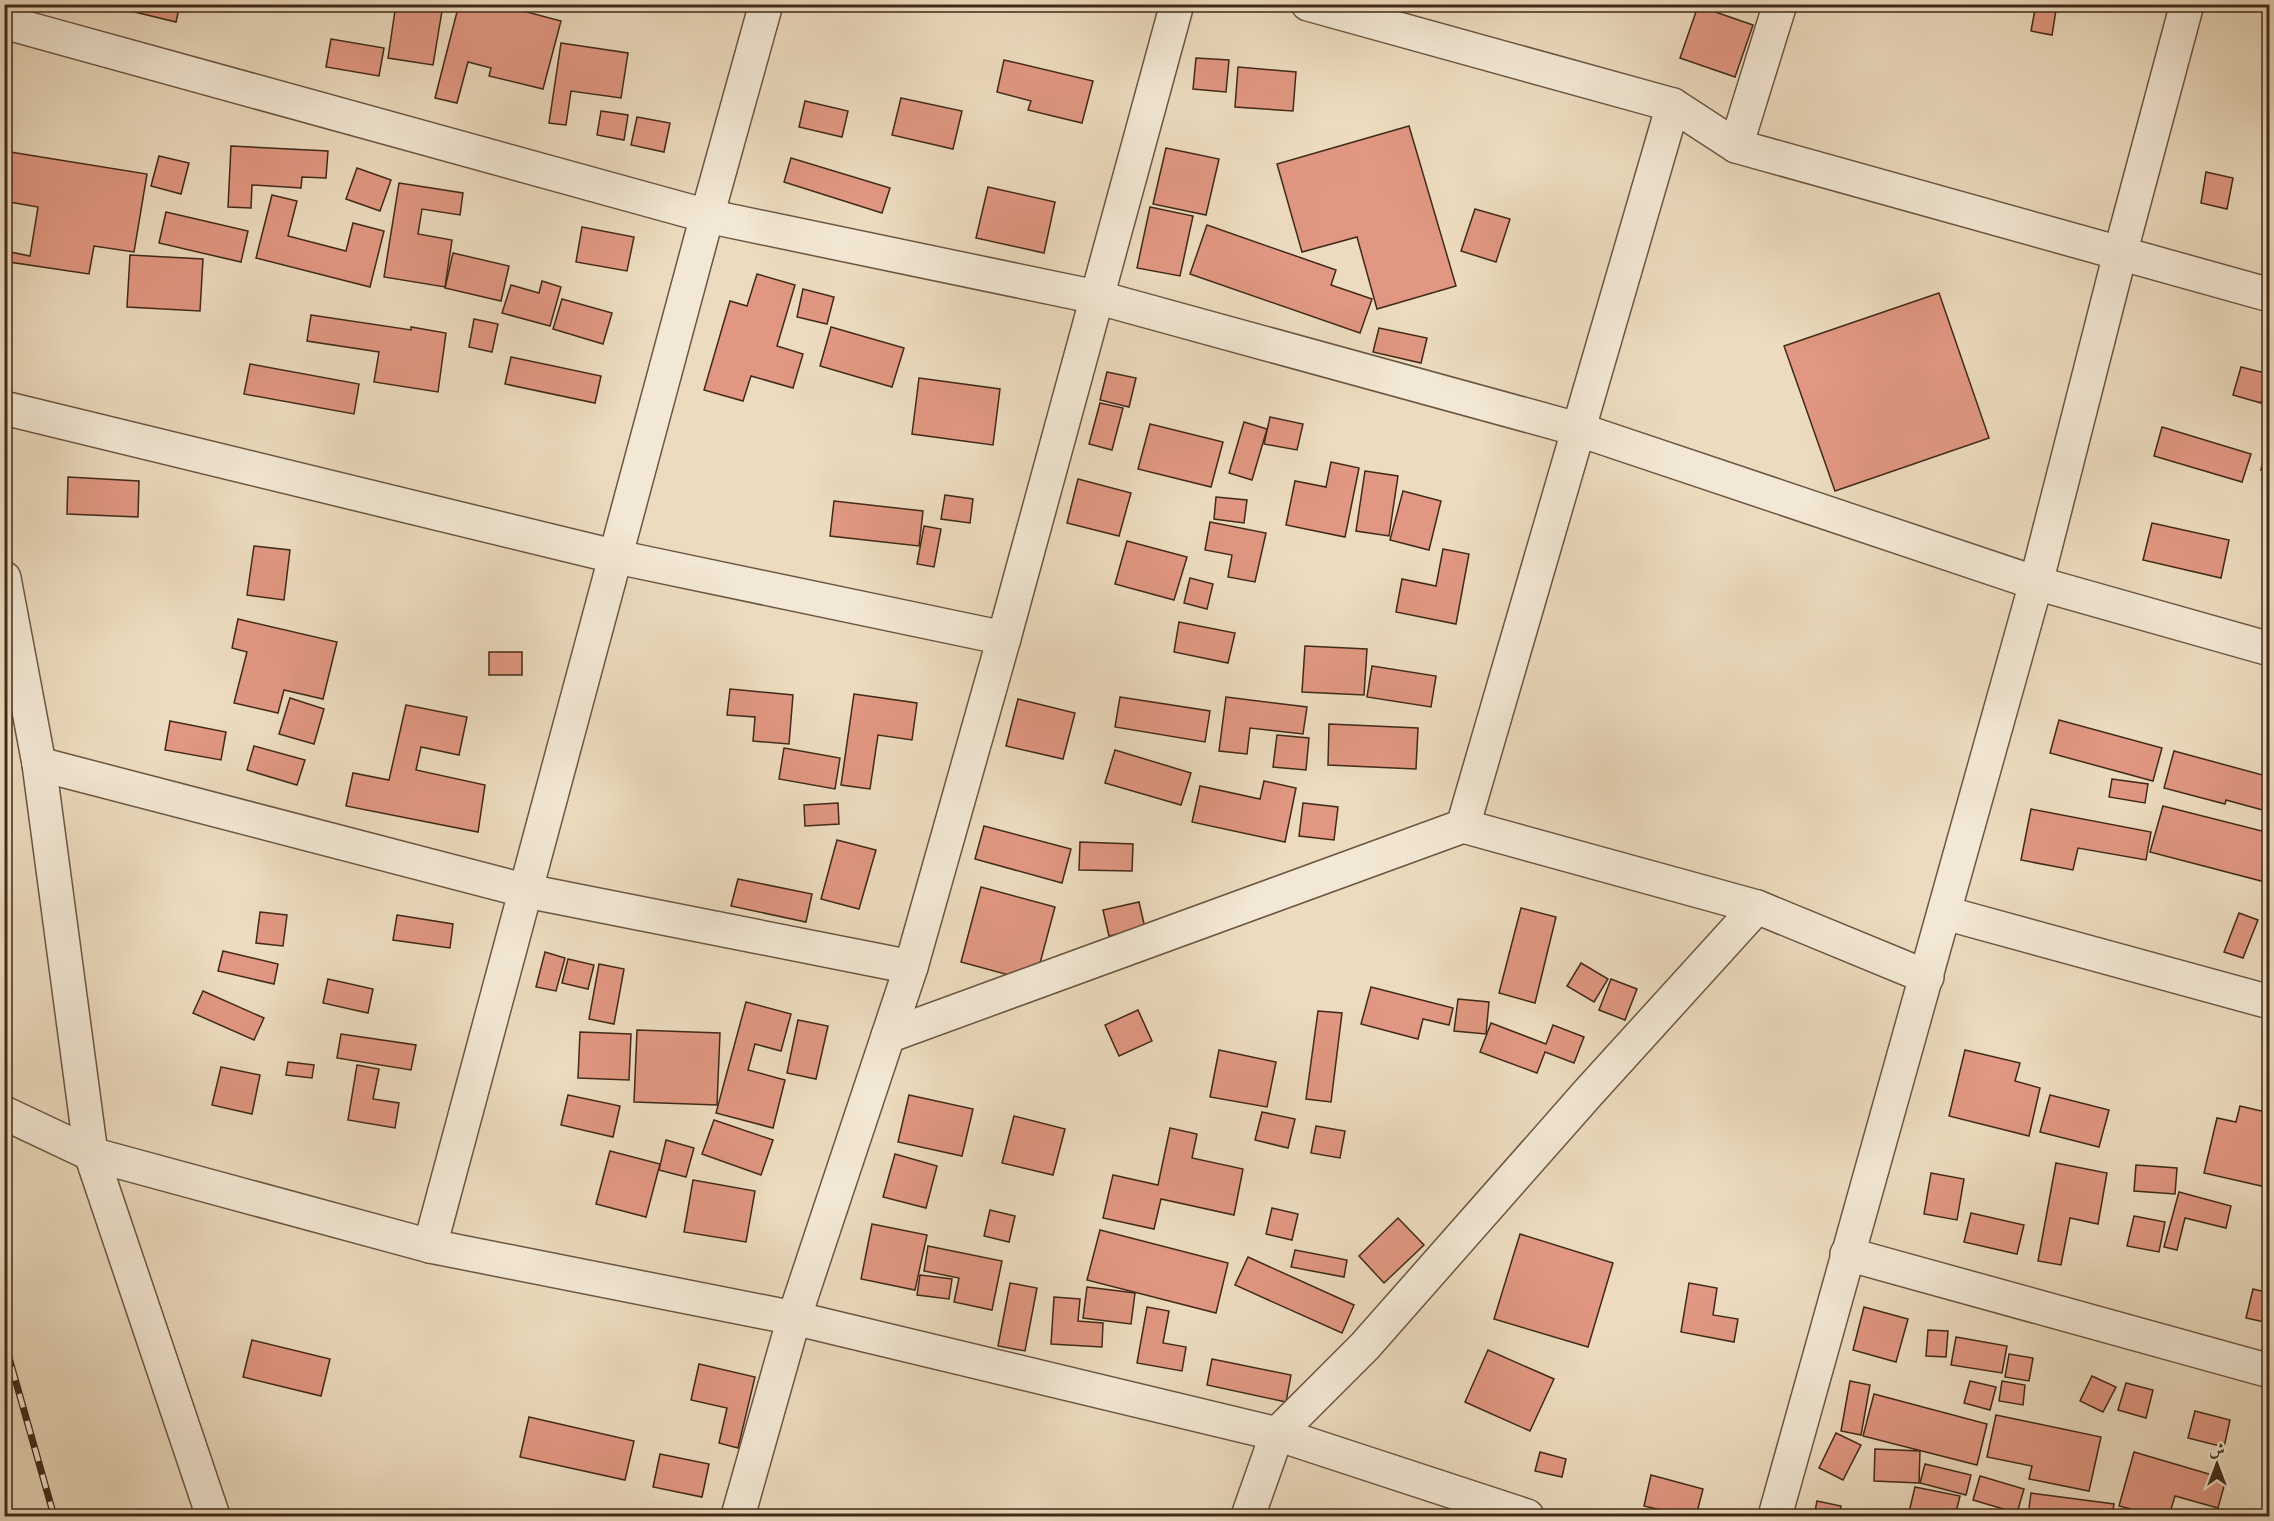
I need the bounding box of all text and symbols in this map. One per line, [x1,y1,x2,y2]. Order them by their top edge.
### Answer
north arrow [2187,1434,2247,1494]
text: ش [2209,1443,2225,1459]

